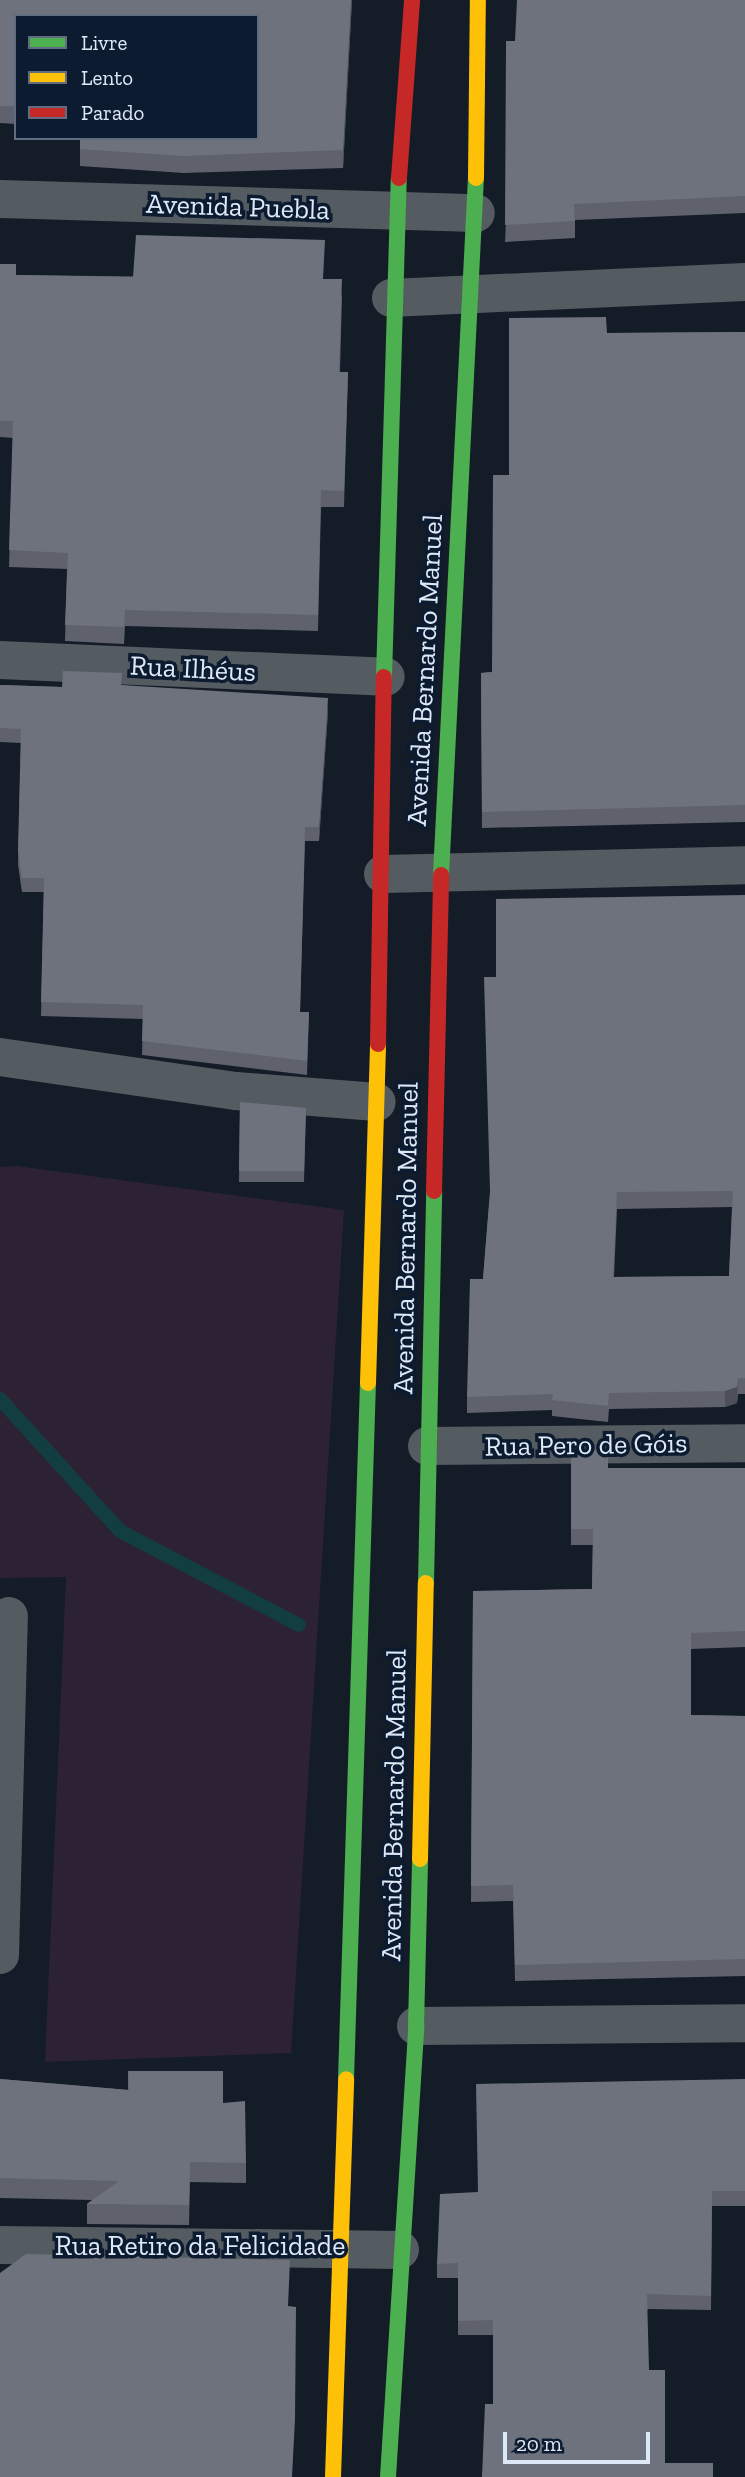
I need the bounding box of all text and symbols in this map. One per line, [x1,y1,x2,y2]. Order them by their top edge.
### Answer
legend [14,14,259,140]
text: Livre [81,30,127,55]
text: Lento [81,65,133,90]
text: Parado [81,100,144,125]
street label: Avenida Puebla [146,187,330,227]
street label: Avenida Bernardo Manuel [400,513,450,827]
street label: Rua Ilhéus [129,649,257,689]
street label: Avenida Bernardo Manuel [386,1081,426,1395]
street label: Rua Pero de Góis [484,1426,688,1464]
street label: Avenida Bernardo Manuel [374,1648,414,1962]
street label: Rua Retiro da Felicidade [55,2229,345,2263]
scale bar [507,2418,654,2462]
text: 20 m [516,2431,562,2456]

